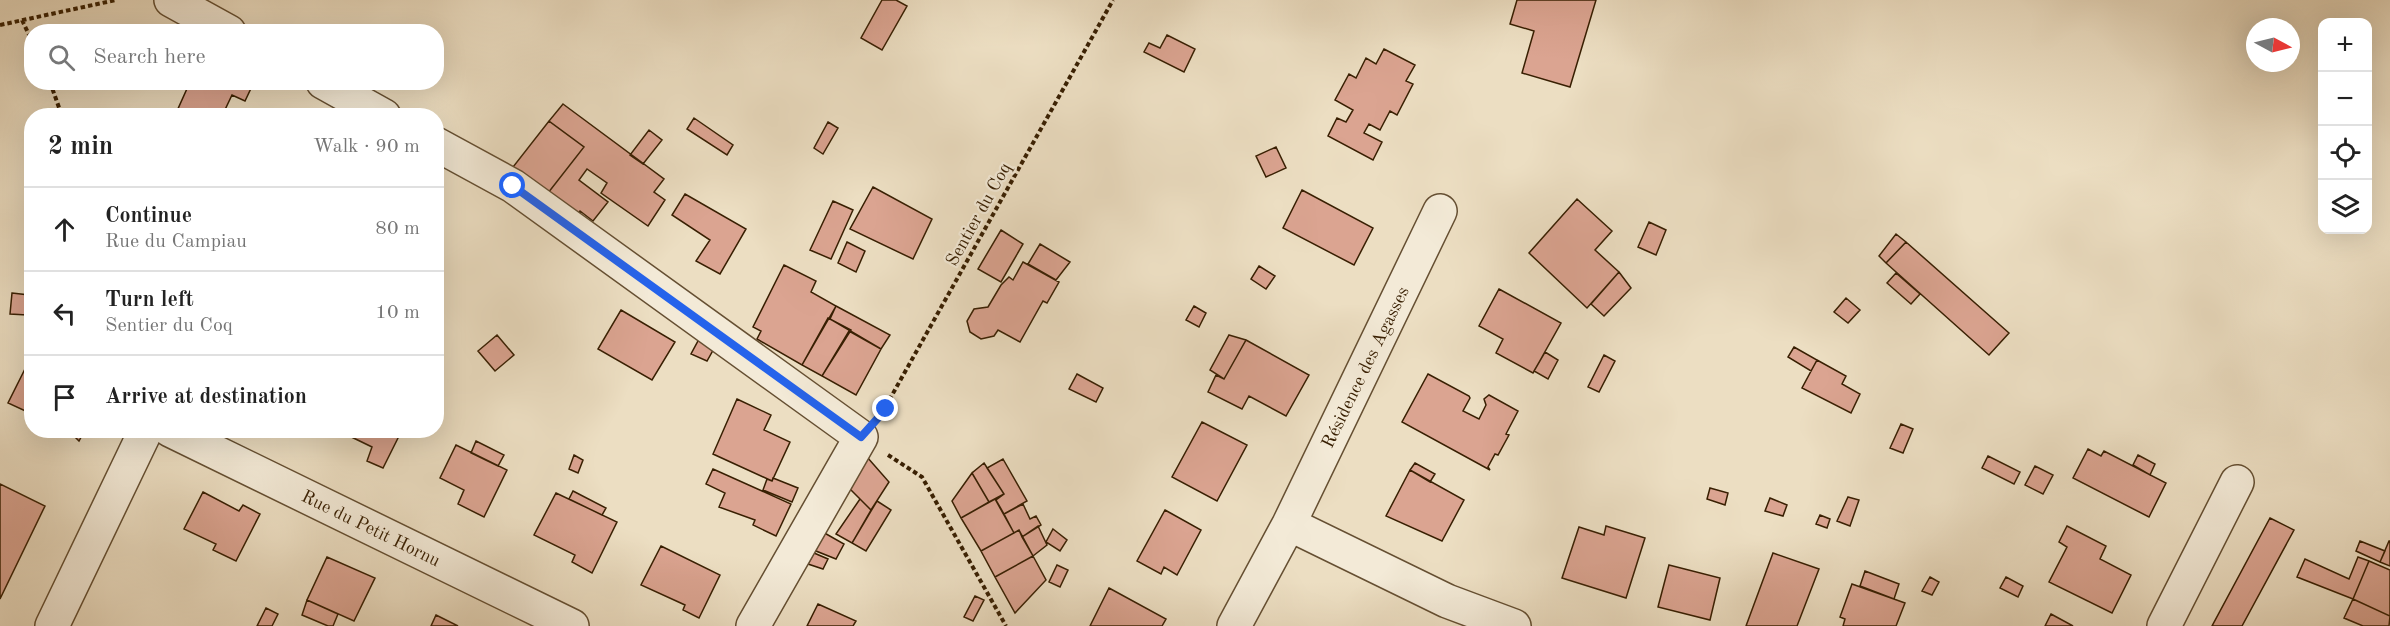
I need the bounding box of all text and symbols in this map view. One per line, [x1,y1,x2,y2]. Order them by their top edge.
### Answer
north arrow [2246,18,2300,72]
map controls [2318,18,2372,234]
button: + [2318,18,2372,72]
search box [24,24,444,90]
icon: search [45,41,78,74]
text: Search here [93,46,206,68]
button: − [2318,72,2372,126]
button: locate [2318,126,2372,180]
text: 2 min [48,134,113,160]
text: Walk · 90 m [313,137,420,157]
street label: Sentier du Coq [943,160,1015,269]
route start [499,172,525,198]
button: layers [2318,180,2372,234]
text: Continue [105,205,192,227]
icon: ahead [48,213,81,246]
text: 80 m [375,219,420,239]
text: Rue du Campiau [105,232,247,252]
street label: Résidence des Agasses [1319,284,1413,451]
text: Turn left [105,289,194,311]
icon: left [48,297,81,330]
text: 10 m [375,303,420,323]
text: Sentier du Coq [105,316,233,336]
icon: arrive [48,381,81,414]
text: Arrive at destination [105,386,307,408]
route end [872,395,898,421]
street label: Rue du Petit Hornu [298,488,443,570]

